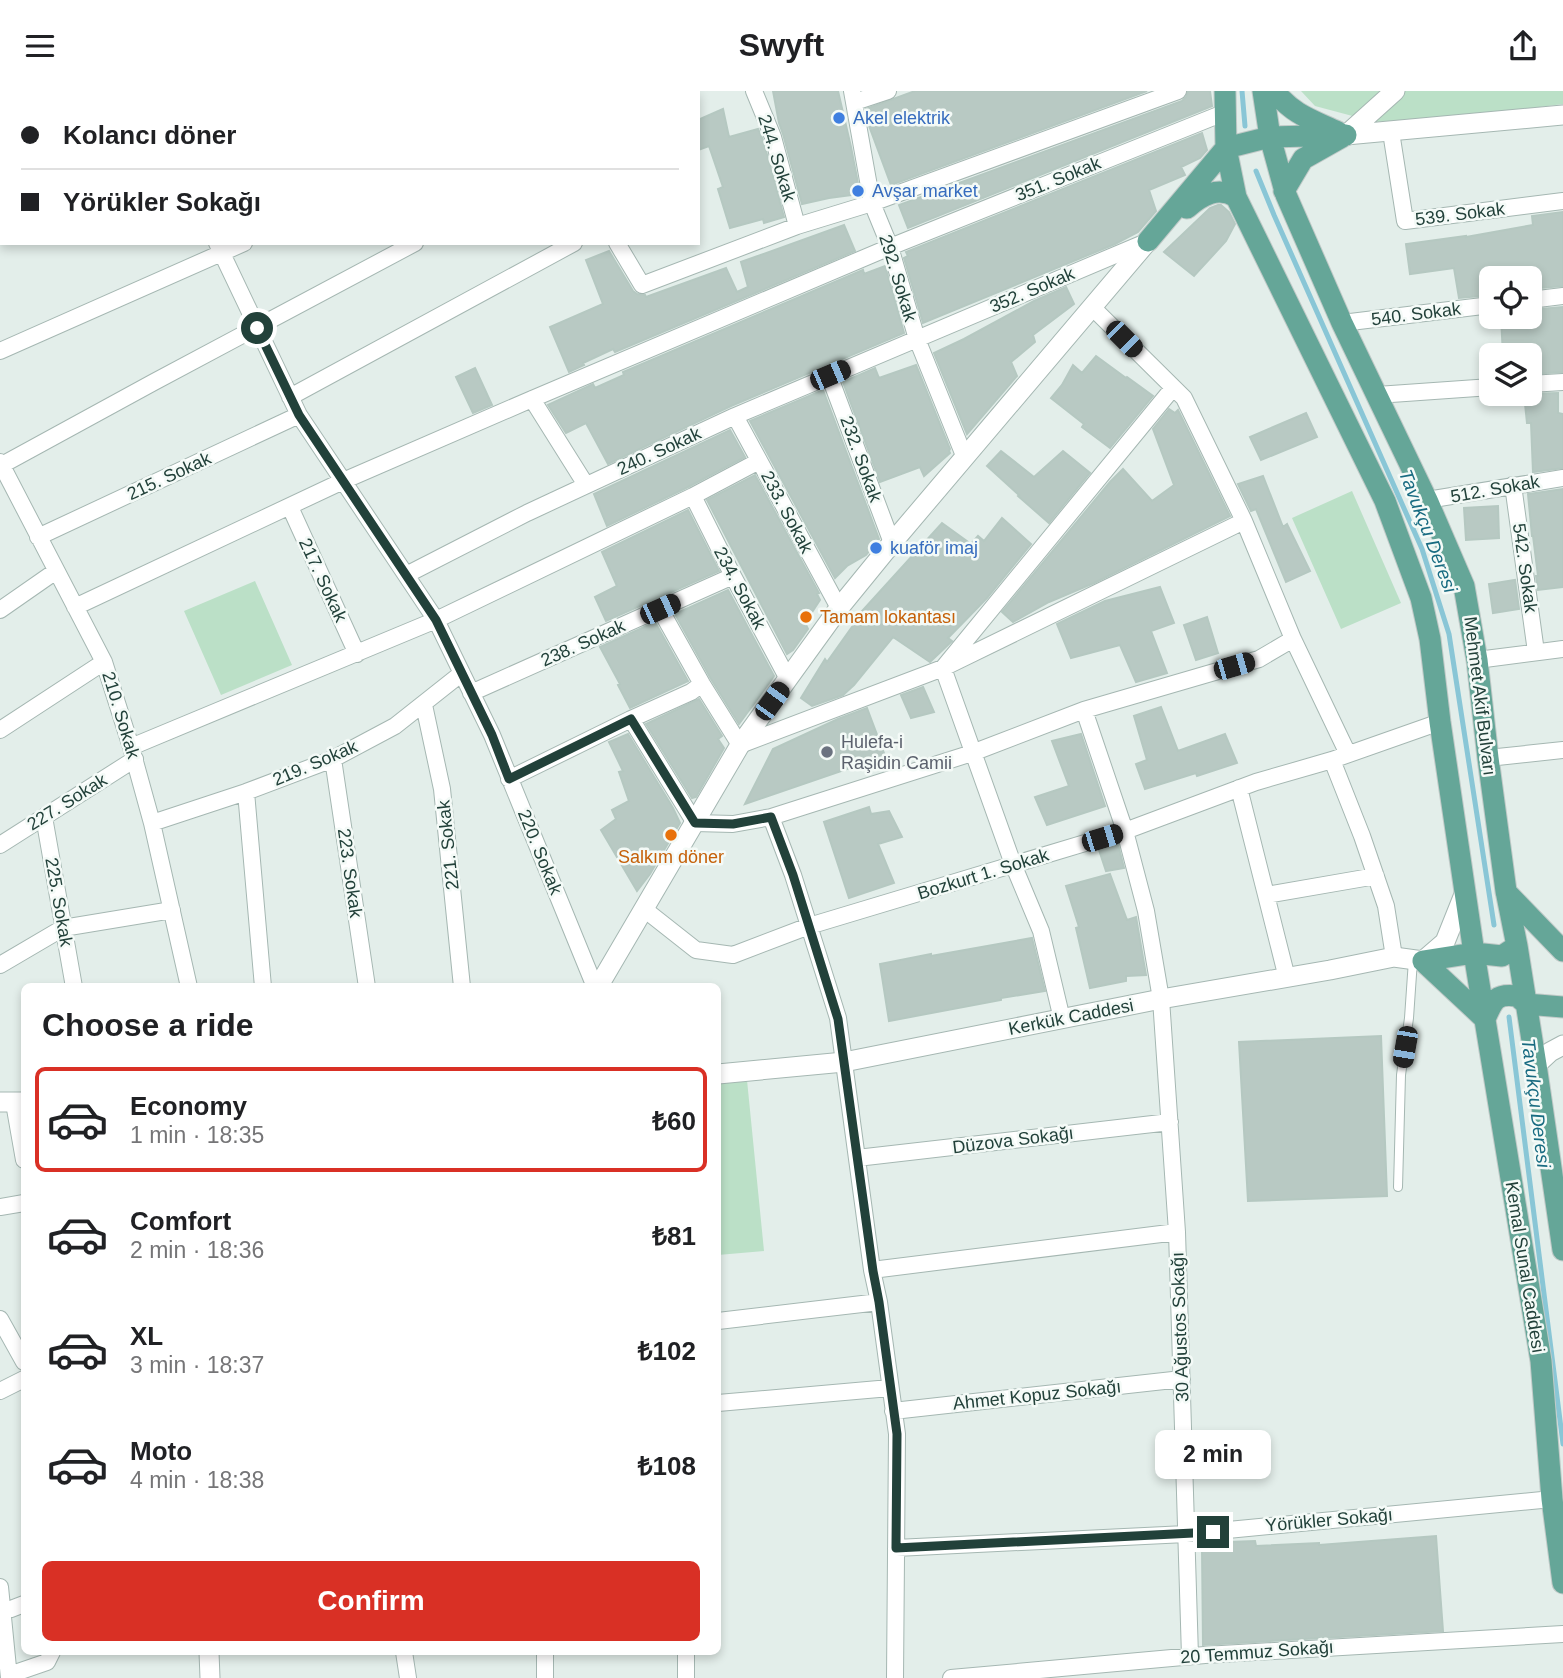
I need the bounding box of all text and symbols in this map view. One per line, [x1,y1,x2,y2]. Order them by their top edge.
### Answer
icon: menu [21,27,59,65]
text: Swyft [739,27,824,63]
icon: share [1504,27,1542,65]
place label: Akel elektrik [853,108,951,128]
marker: Akel elektrik [831,110,847,126]
street label: 244. Sokak [754,112,800,205]
text: Kolancı döner [63,120,236,150]
street label: 351. Sokak [1013,152,1104,205]
place label: Avşar market [872,181,978,201]
marker: Avşar market [850,183,866,199]
text: Yörükler Sokağı [63,187,261,217]
street label: 539. Sokak [1414,198,1507,229]
street label: 292. Sokak [875,232,921,325]
street label: 352. Sokak [987,263,1078,317]
map controls [1479,266,1542,406]
button: locate [1479,266,1542,329]
street label: 540. Sokak [1370,298,1463,329]
route start [241,312,273,344]
car [1102,317,1147,361]
button: layers [1479,343,1542,406]
car [807,357,854,393]
street label: 232. Sokak [836,413,886,506]
street label: 240. Sokak [614,422,705,479]
street label: 215. Sokak [124,447,215,504]
water label: Tavukçu Deresi [1395,466,1461,596]
street label: 233. Sokak [757,468,817,557]
street label: 512. Sokak [1449,471,1542,507]
street label: 542. Sokak [1509,522,1541,615]
street label: 217. Sokak [295,535,352,626]
place label: kuaför imaj [890,538,978,558]
marker: kuaför imaj [868,540,884,556]
street label: 234. Sokak [710,544,770,633]
car [637,591,684,627]
place label: Tamam lokantası [820,607,956,627]
marker: Tamam lokantası [798,609,814,625]
street label: 238. Sokak [538,615,629,670]
street label: Mehmet Akif Bulvarı [1460,615,1500,777]
car [1211,650,1258,682]
street label: 210. Sokak [98,669,144,762]
car [752,678,793,724]
place label: Hulefa-i Raşidin Camii [841,732,952,773]
street label: 219. Sokak [270,736,361,790]
marker: Hulefa-i Raşidin Camii [819,744,835,760]
street label: 227. Sokak [24,769,111,834]
street label: 221. Sokak [433,798,463,891]
street label: 220. Sokak [514,807,567,898]
car [1079,822,1126,854]
street label: 223. Sokak [334,827,366,920]
marker: Salkım döner [663,827,679,843]
street label: Bozkurt 1. Sokak [915,844,1052,903]
place label: Salkım döner [618,847,724,867]
street label: 225. Sokak [41,856,77,949]
street label: Kerkük Caddesi [1007,995,1135,1039]
text: Choose a ride [42,1007,254,1043]
car [1392,1024,1419,1070]
water label: Tavukçu Deresi [1518,1037,1554,1170]
icon: car [46,1088,109,1151]
text: Economy [130,1091,247,1121]
text: ₺60 [652,1106,696,1136]
text: 1 min · 18:35 [130,1122,264,1148]
street label: Düzova Sokağı [951,1123,1075,1157]
street label: Kemal Sunal Caddesi [1502,1180,1548,1354]
icon: car [46,1203,109,1266]
text: Comfort [130,1206,231,1236]
text: ₺81 [652,1221,696,1251]
text: 2 min · 18:36 [130,1237,264,1263]
street label: 30 Ağustos Sokağı [1167,1252,1193,1402]
icon: car [46,1318,109,1381]
text: XL [130,1321,163,1351]
text: ₺102 [638,1336,696,1366]
text: 3 min · 18:37 [130,1352,264,1378]
street label: Ahmet Kopuz Sokağı [952,1376,1122,1414]
callout: 2 min [1155,1431,1271,1479]
icon: car [46,1433,109,1496]
text: Moto [130,1436,192,1466]
text: 2 min [1183,1441,1243,1467]
text: ₺108 [638,1451,696,1481]
text: 4 min · 18:38 [130,1467,264,1493]
street label: Yörükler Sokağı [1264,1504,1394,1536]
route end [1197,1516,1229,1548]
button: Confirm [42,1561,700,1641]
street label: 20 Temmuz Sokağı [1180,1637,1334,1667]

